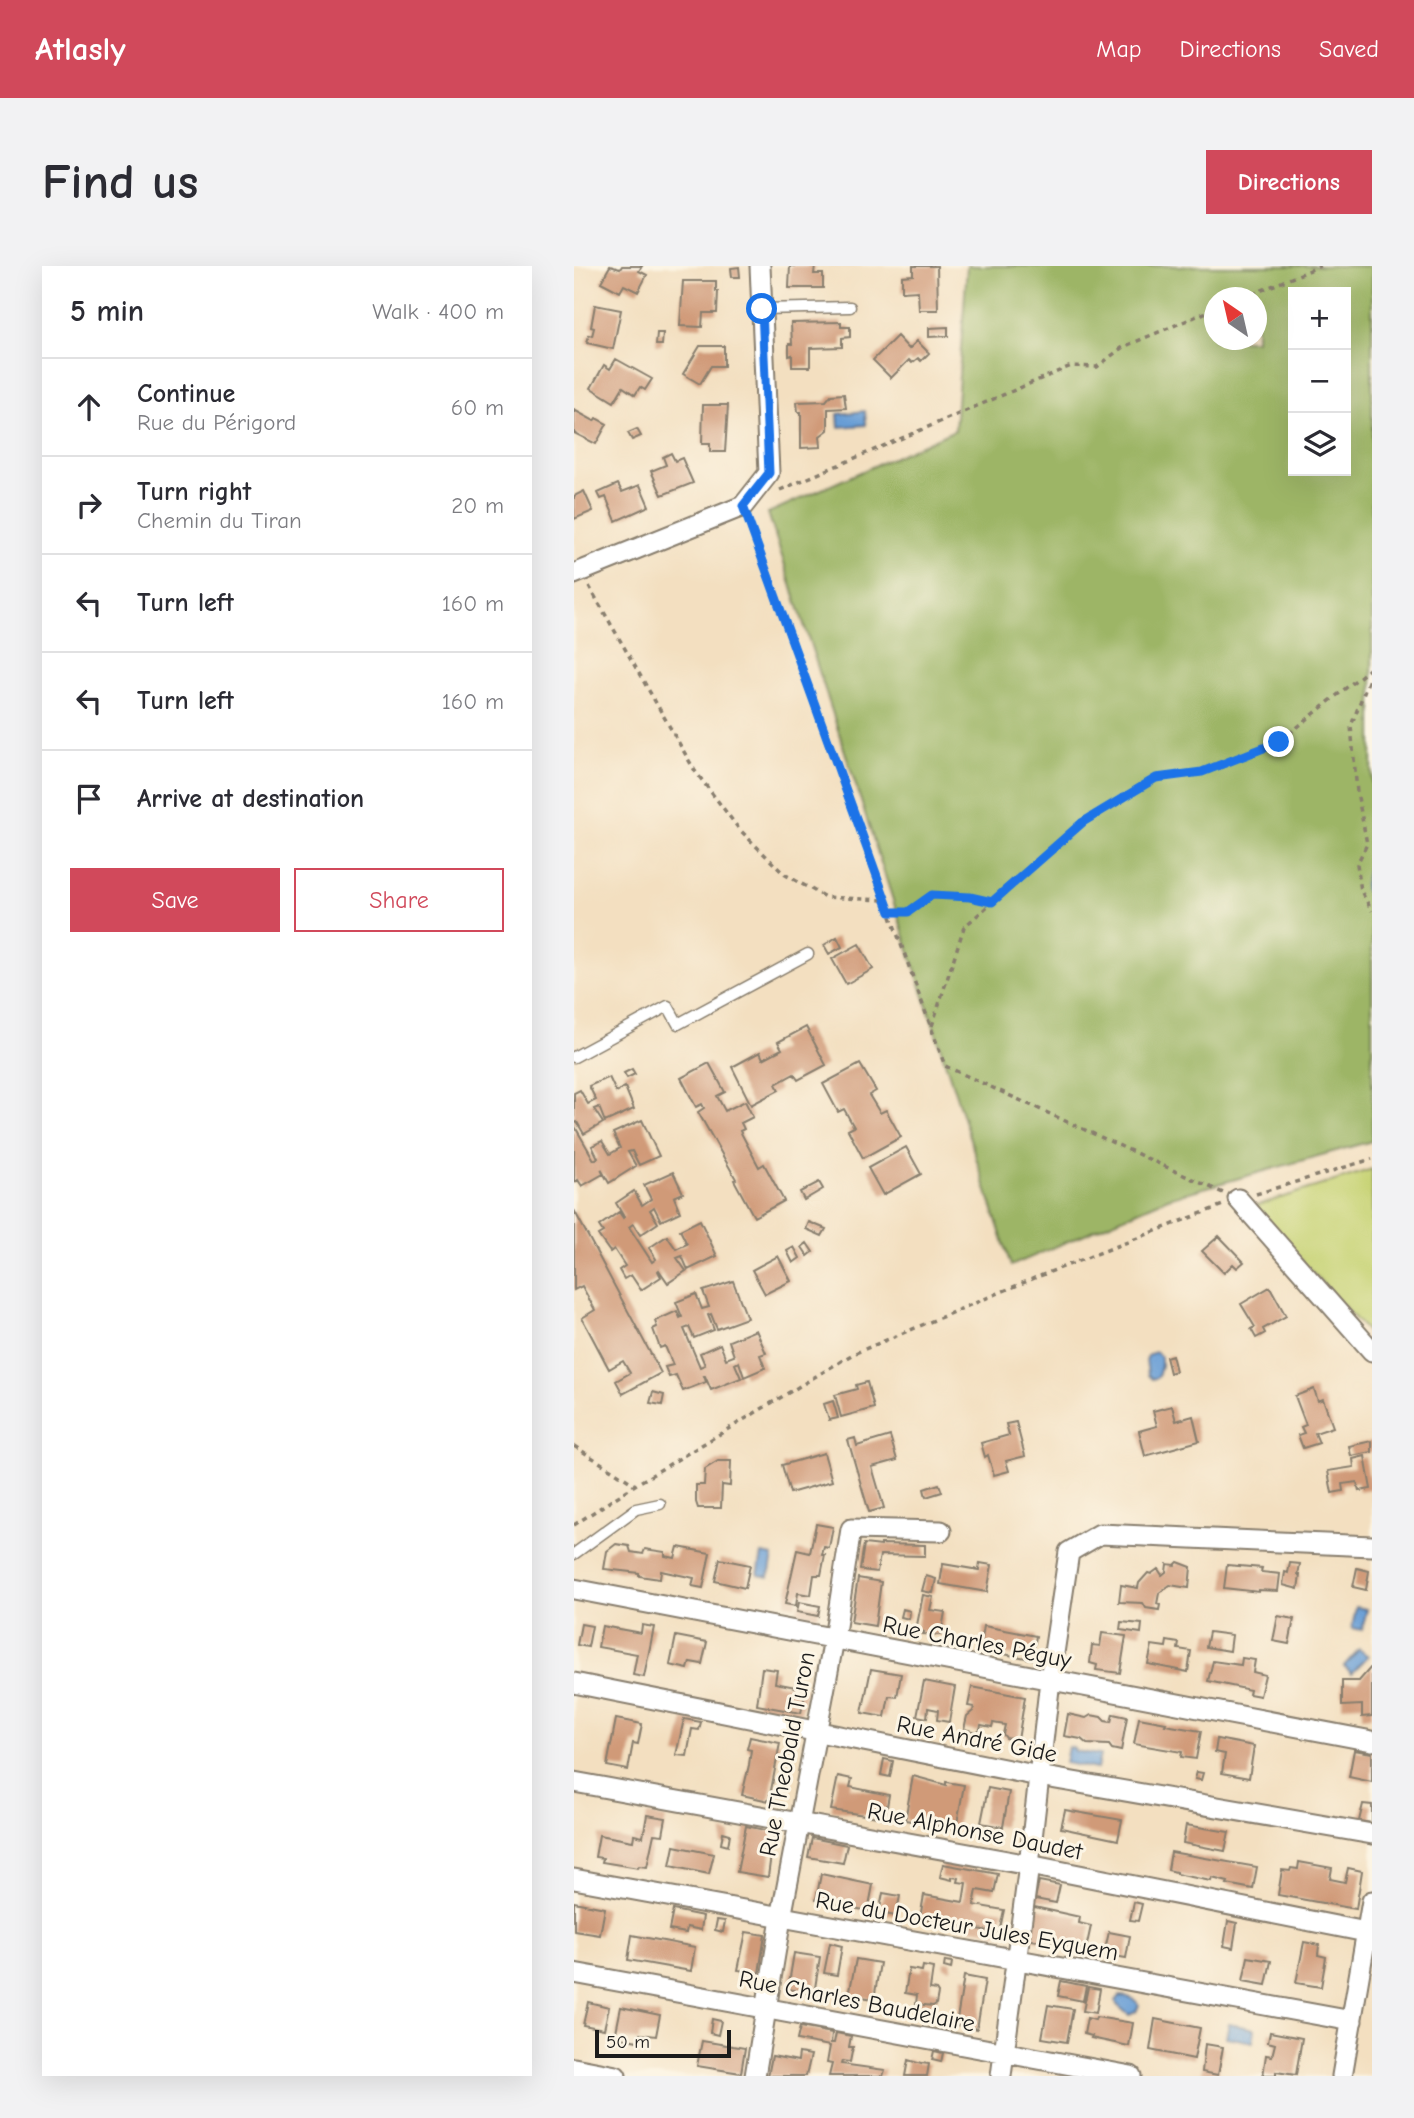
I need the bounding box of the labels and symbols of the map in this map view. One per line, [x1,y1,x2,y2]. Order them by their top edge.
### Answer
north arrow [1204,287,1267,350]
route start [746,293,777,324]
route end [1263,726,1294,757]
street label: Rue Charles Péguy [880,1610,1074,1674]
street label: Rue Theobald Turon [753,1649,821,1859]
street label: Rue André Gide [894,1710,1060,1768]
street label: Rue Alphonse Daudet [865,1796,1086,1866]
street label: Rue du Docteur Jules Eyquem [813,1886,1121,1966]
street label: Rue Charles Baudelaire [737,1964,977,2038]
scale bar [595,2027,732,2059]

